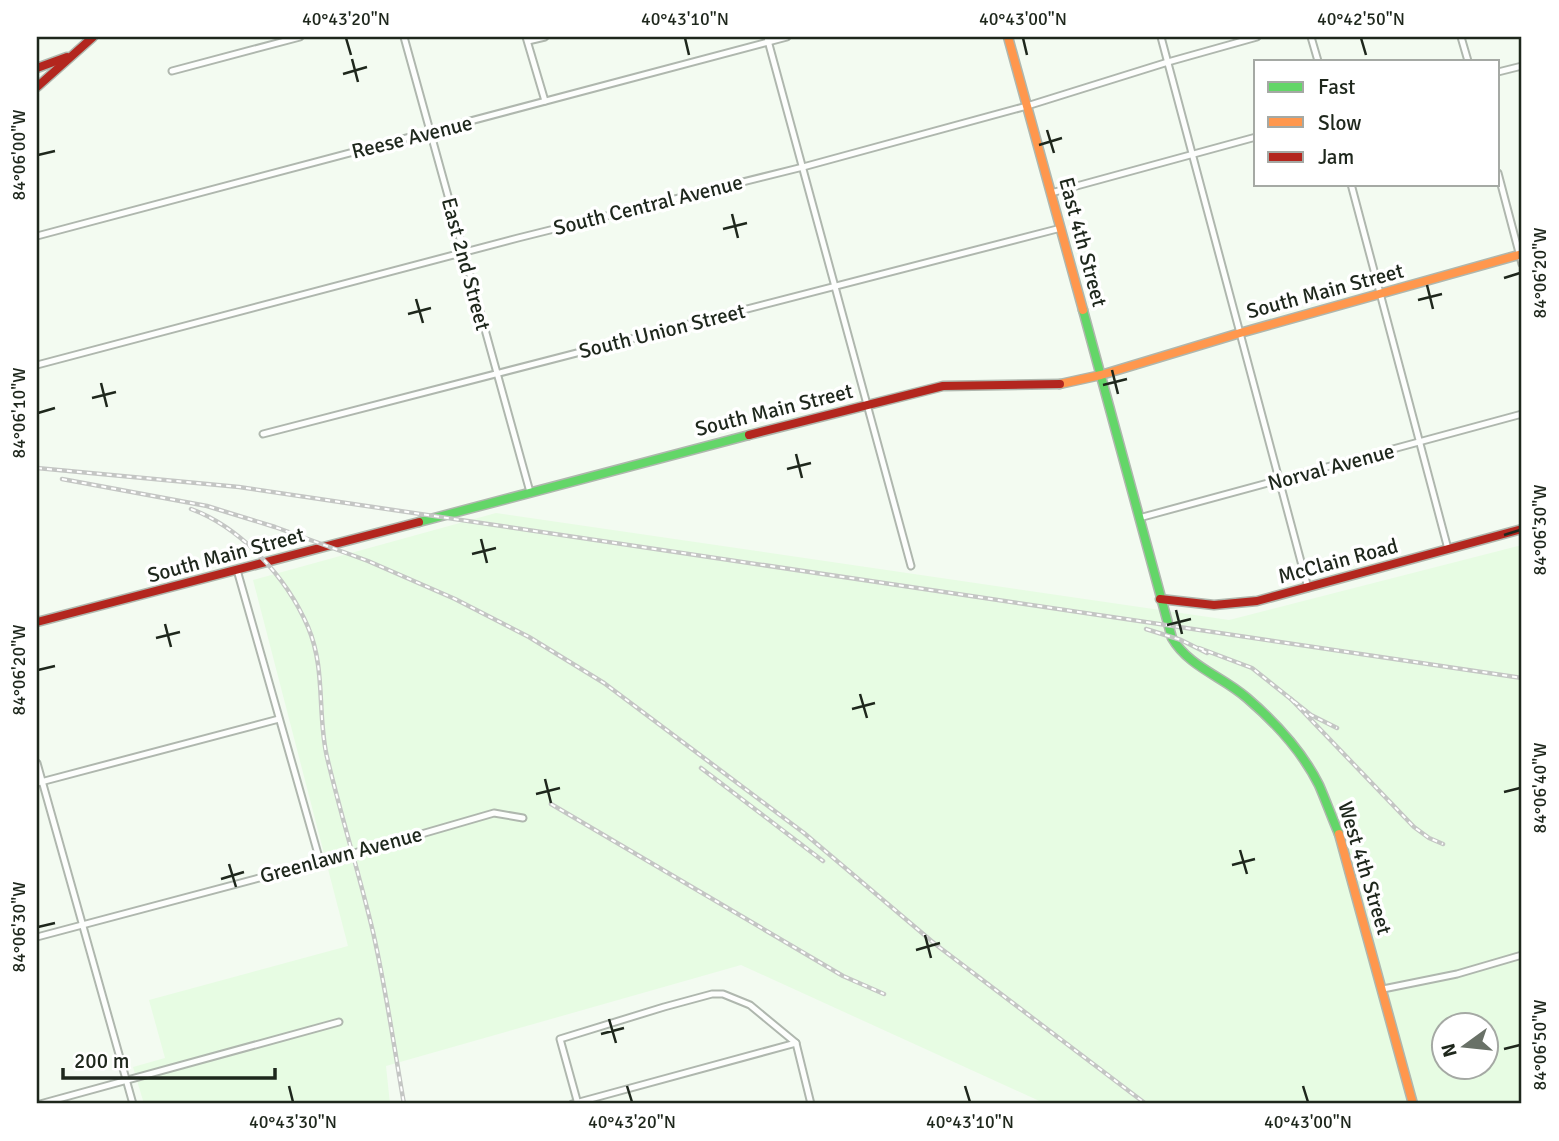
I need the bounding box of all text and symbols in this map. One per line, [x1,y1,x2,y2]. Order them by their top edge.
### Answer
text: 40°43'20"N [302,8,390,30]
text: 40°43'10"N [641,8,729,30]
text: 40°43'00"N [979,8,1067,30]
text: 40°42'50"N [1317,8,1405,30]
legend [1254,60,1500,186]
text: Fast [1318,74,1355,100]
street label: Reese Avenue [349,109,475,165]
text: 84°06'00"W [8,110,30,200]
text: Slow [1318,110,1362,136]
text: Jam [1318,144,1354,170]
street label: South Central Avenue [551,169,745,241]
street label: East 4th Street [1053,174,1113,310]
street label: East 2nd Street [436,195,496,333]
text: 84°06'20"W [1529,228,1551,318]
street label: South Main Street [1244,258,1406,324]
street label: South Union Street [576,298,748,364]
text: 84°06'10"W [8,368,30,458]
street label: South Main Street [692,378,856,442]
street label: Norval Avenue [1265,438,1397,496]
text: 84°06'30"W [1529,485,1551,575]
street label: South Main Street [145,522,307,588]
street label: McClain Road [1275,533,1401,589]
text: 84°06'20"W [8,625,30,715]
text: 84°06'40"W [1529,743,1551,833]
street label: West 4th Street [1332,798,1398,938]
street label: Greenlawn Avenue [257,821,425,889]
text: 84°06'30"W [8,882,30,972]
text: 84°06'50"W [1529,1000,1551,1090]
north arrow [1430,1012,1500,1082]
scale bar [63,1036,275,1080]
text: N [1436,1041,1463,1060]
text: 200 m [74,1048,129,1074]
text: 40°43'30"N [249,1111,337,1133]
text: 40°43'20"N [588,1111,676,1133]
text: 40°43'10"N [926,1111,1014,1133]
text: 40°43'00"N [1264,1111,1352,1133]

